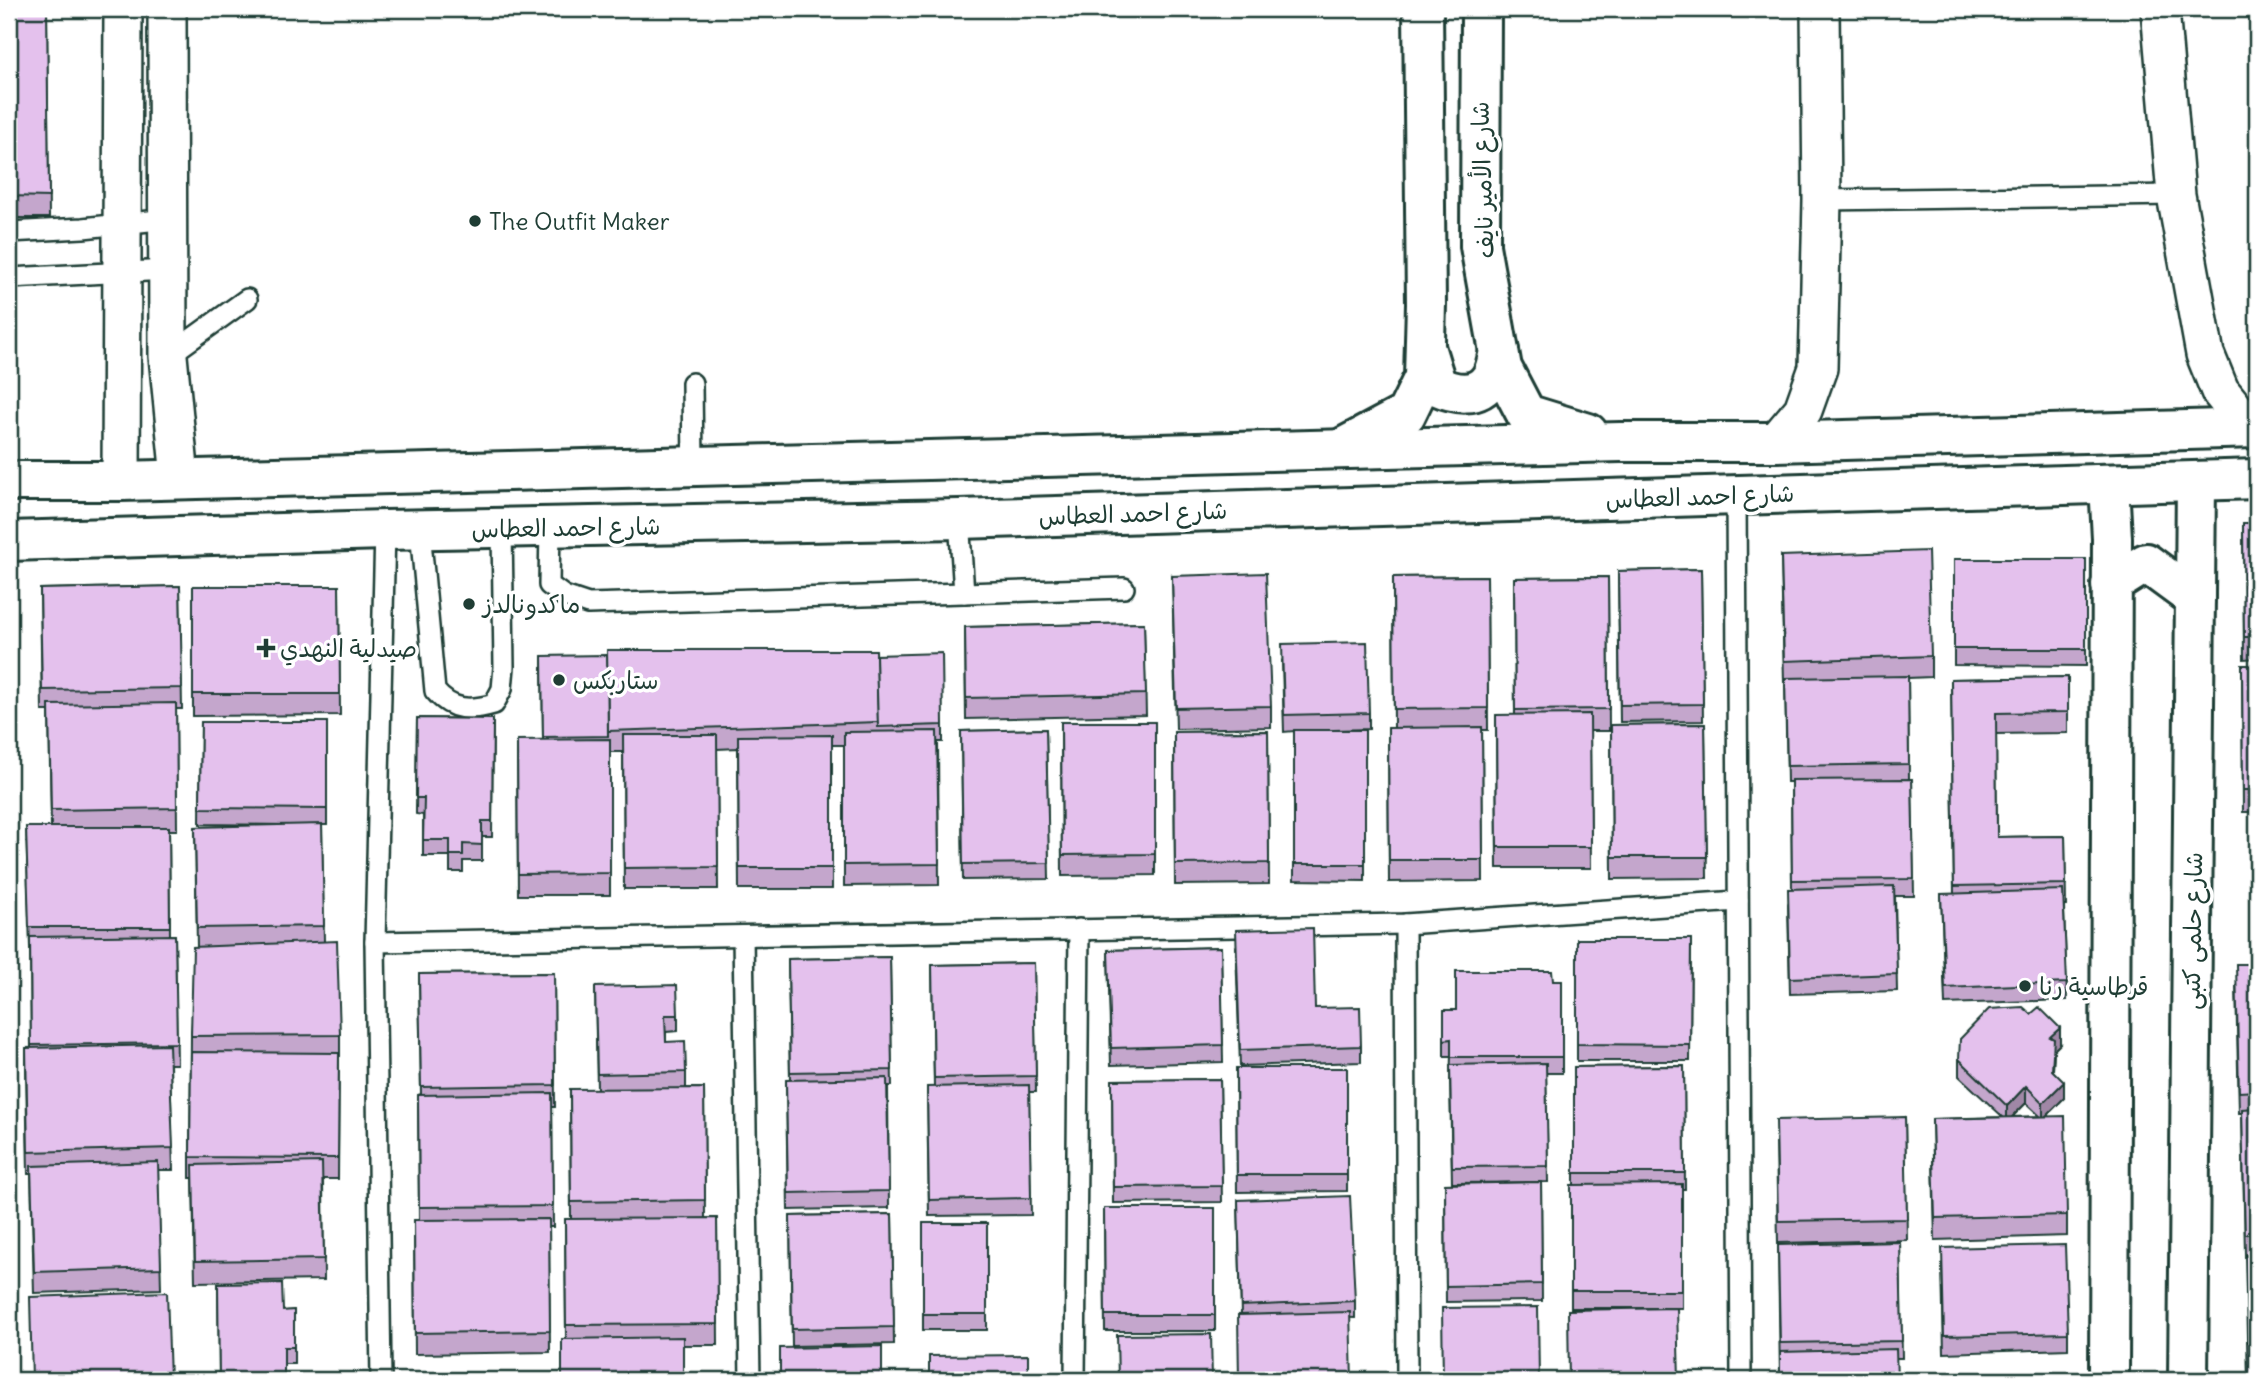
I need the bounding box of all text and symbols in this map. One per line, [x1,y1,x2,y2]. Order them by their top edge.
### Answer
street label: شارع الأمير نايف [1463,101,1503,259]
place label: The Outfit Maker [489,206,670,236]
marker: The Outfit Maker [467,213,483,229]
street label: شارع احمد العطاس [1605,478,1795,517]
street label: شارع احمد العطاس [1038,495,1228,534]
street label: شارع احمد العطاس [471,510,661,547]
place label: ماكدونالدز [481,589,580,620]
marker: ماكدونالدز [461,596,477,612]
place label: صيدلية النهدي [280,633,417,666]
marker: صيدلية النهدي [258,640,274,656]
place label: ستاربكس [573,665,659,695]
marker: ستاربكس [551,672,567,688]
street label: شارع حلمى كتبى [2176,852,2211,1010]
place label: قرطاسية رنا [2039,971,2149,1001]
marker: قرطاسية رنا [2017,978,2033,994]

